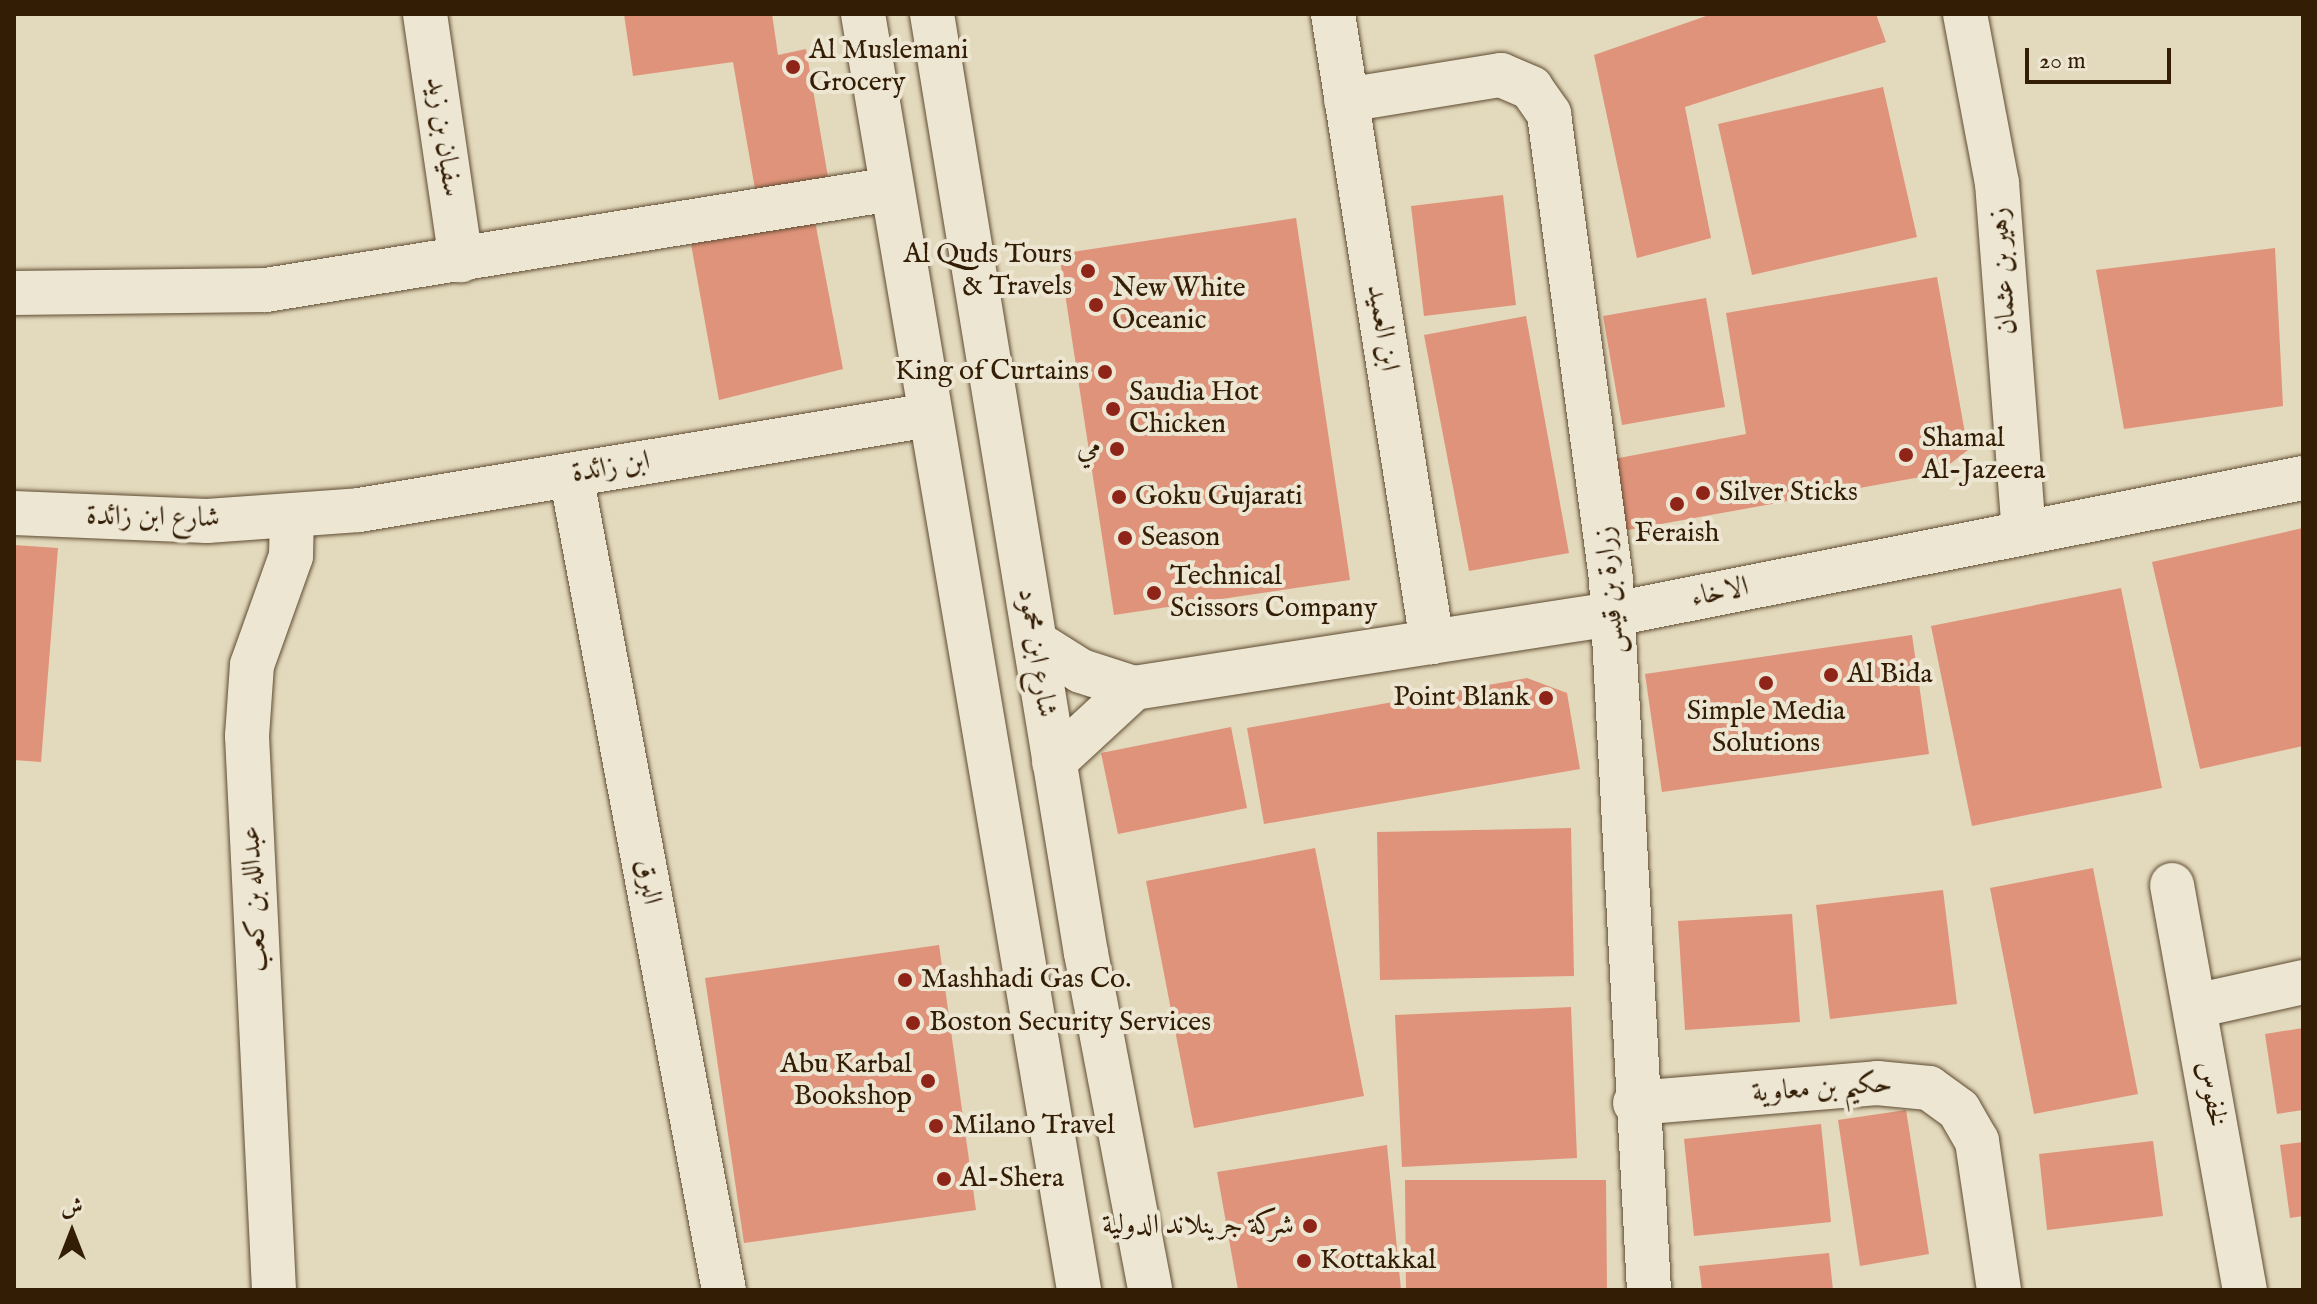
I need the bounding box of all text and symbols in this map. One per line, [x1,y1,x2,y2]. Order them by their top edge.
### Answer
scale bar [2029,32,2175,82]
place label: Al Muslemani Grocery [809,34,969,100]
text: 20 m [2039,46,2086,77]
marker: Al Muslemani Grocery [784,58,802,76]
street label: سفيان بن زيد [418,75,468,199]
street label: زهير بن عثمان [1983,206,2025,336]
place label: Al Quds Tours & Travels [903,238,1072,304]
marker: Al Quds Tours & Travels [1079,262,1097,280]
place label: New White Oceanic [1112,272,1246,338]
street label: ابن العميد [1359,282,1405,374]
marker: New White Oceanic [1087,296,1105,314]
place label: King of Curtains [895,355,1089,389]
marker: King of Curtains [1096,363,1114,381]
place label: Saudia Hot Chicken [1129,376,1259,442]
marker: Saudia Hot Chicken [1104,400,1122,418]
place label: Shamal Al-Jazeera [1922,422,2045,488]
place label: مي [1077,432,1101,466]
marker: مي [1108,440,1126,458]
street label: ابن زائدة [569,445,653,491]
marker: Shamal Al-Jazeera [1897,446,1915,464]
place label: Silver Sticks [1719,476,1858,510]
place label: Goku Gujarati [1135,480,1303,514]
marker: Silver Sticks [1694,484,1712,502]
marker: Goku Gujarati [1110,488,1128,506]
marker: Feraish [1668,495,1686,513]
street label: شارع ابن زائدة [86,500,220,536]
place label: Feraish [1634,517,1720,551]
place label: Season [1141,521,1220,555]
street label: زرارة بن قيس [1589,525,1633,655]
marker: Season [1116,529,1134,547]
place label: Technical Scissors Company [1170,560,1377,626]
street label: الاخاء [1688,571,1752,615]
marker: Technical Scissors Company [1145,584,1163,602]
street label: شارع ابن محمود [1009,586,1063,720]
place label: Al Bida [1847,658,1933,692]
marker: Al Bida [1822,666,1840,684]
marker: Simple Media Solutions [1757,674,1775,692]
place label: Point Blank [1393,681,1530,715]
marker: Point Blank [1537,689,1555,707]
place label: Simple Media Solutions [1687,695,1845,761]
street label: عبدالله بن كعب [234,825,276,973]
street label: البرق [626,856,668,908]
place label: Mashhadi Gas Co. [921,963,1131,997]
marker: Mashhadi Gas Co. [896,971,914,989]
place label: Boston Security Services [929,1006,1211,1040]
marker: Boston Security Services [904,1014,922,1032]
place label: Abu Karbal Bookshop [780,1048,912,1114]
street label: لخفوس [2189,1059,2233,1129]
street label: حكيم بن معاوية [1751,1067,1893,1111]
marker: Abu Karbal Bookshop [919,1072,937,1090]
place label: Milano Travel [952,1109,1115,1143]
marker: Milano Travel [927,1117,945,1135]
place label: Al-Shera [960,1162,1064,1196]
marker: Al-Shera [935,1170,953,1188]
north arrow [32,1192,112,1272]
text: ش [61,1194,83,1222]
place label: شركة جرينلاند الدولية [1102,1209,1294,1243]
marker: شركة جرينلاند الدولية [1301,1217,1319,1235]
place label: Kottakkal [1320,1244,1436,1278]
marker: Kottakkal [1295,1252,1313,1270]

